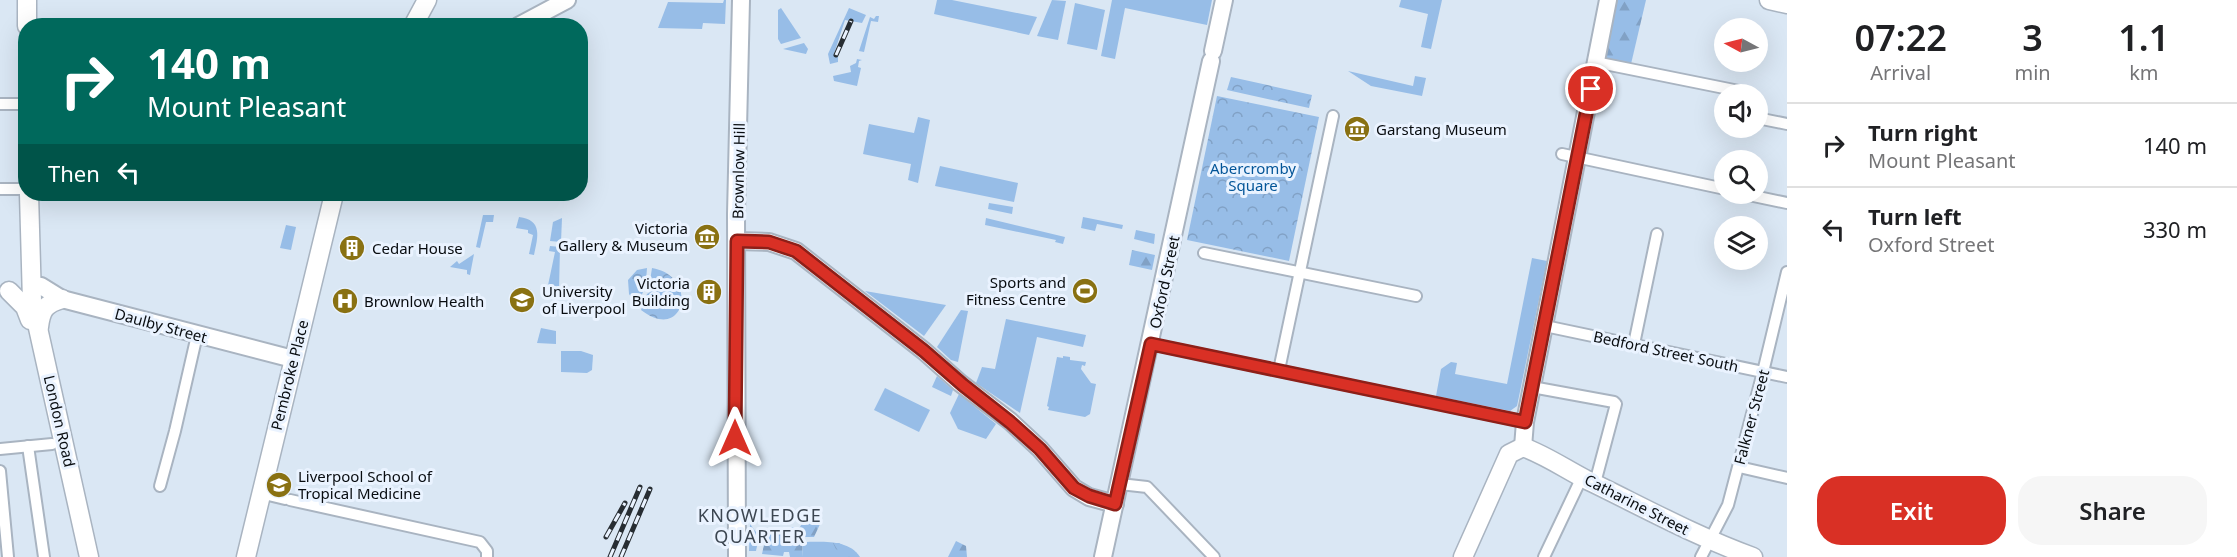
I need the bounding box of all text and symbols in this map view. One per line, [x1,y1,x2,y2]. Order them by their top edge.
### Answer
text: 07:22 [1855,13,1947,62]
text: 3 [2022,13,2043,62]
text: 1.1 [2118,13,2169,62]
north arrow [1714,18,1768,72]
map controls [1714,18,1768,270]
text: 140 m [147,34,271,91]
icon: right [48,42,126,120]
text: Arrival [1870,59,1931,86]
text: min [2014,59,2051,86]
text: km [2129,59,2159,86]
pin [1565,63,1616,114]
icon: arrive [1574,72,1607,105]
button: sound [1714,84,1768,138]
text: Mount Pleasant [147,88,346,125]
museum icon: Garstang Museum [1342,114,1372,144]
text: Turn right [1868,117,1978,147]
place label: Garstang Museum [1376,119,1507,139]
street label: Brownlow Hill [727,123,749,219]
icon: right [1817,129,1850,162]
text: 140 m [2143,130,2207,160]
text: Mount Pleasant [1868,147,2016,174]
button: search [1714,150,1768,204]
icon: left [112,156,145,189]
text: Then [48,158,100,188]
park label: Abercromby Square [1210,158,1296,195]
text: Turn left [1868,201,1962,231]
icon: left [1817,213,1850,246]
text: 330 m [2143,214,2207,244]
button: layers [1714,216,1768,270]
place label: Victoria Gallery & Museum [558,218,688,255]
museum icon: Victoria Gallery & Museum [692,222,722,252]
text: Oxford Street [1868,231,1994,258]
building icon: Cedar House [337,233,367,263]
street label: Oxford Street [1144,233,1184,330]
place label: Cedar House [372,238,463,258]
place label: Sports and Fitness Centre [966,272,1066,309]
place label: Victoria Building [632,273,690,310]
sports icon: Sports and Fitness Centre [1070,276,1100,306]
building icon: Victoria Building [694,277,724,307]
place label: University of Liverpool [542,281,625,318]
school or university icon: University of Liverpool [507,285,537,315]
hospital icon: Brownlow Health [330,286,360,316]
place label: Brownlow Health [364,291,484,311]
street label: Daulby Street [113,303,210,347]
street label: Pembroke Place [266,318,312,432]
street label: Bedford Street South [1592,326,1740,376]
street label: Falkner Street [1729,367,1773,467]
street label: London Road [40,373,80,469]
position arrow [703,406,767,470]
place label: Liverpool School of Tropical Medicine [298,466,433,503]
street label: Catharine Street [1581,469,1693,539]
school or university icon: Liverpool School of Tropical Medicine [264,470,294,500]
button: Exit [1817,476,2006,545]
button: Share [2018,476,2207,545]
district label: KNOWLEDGE QUARTER [698,503,822,548]

